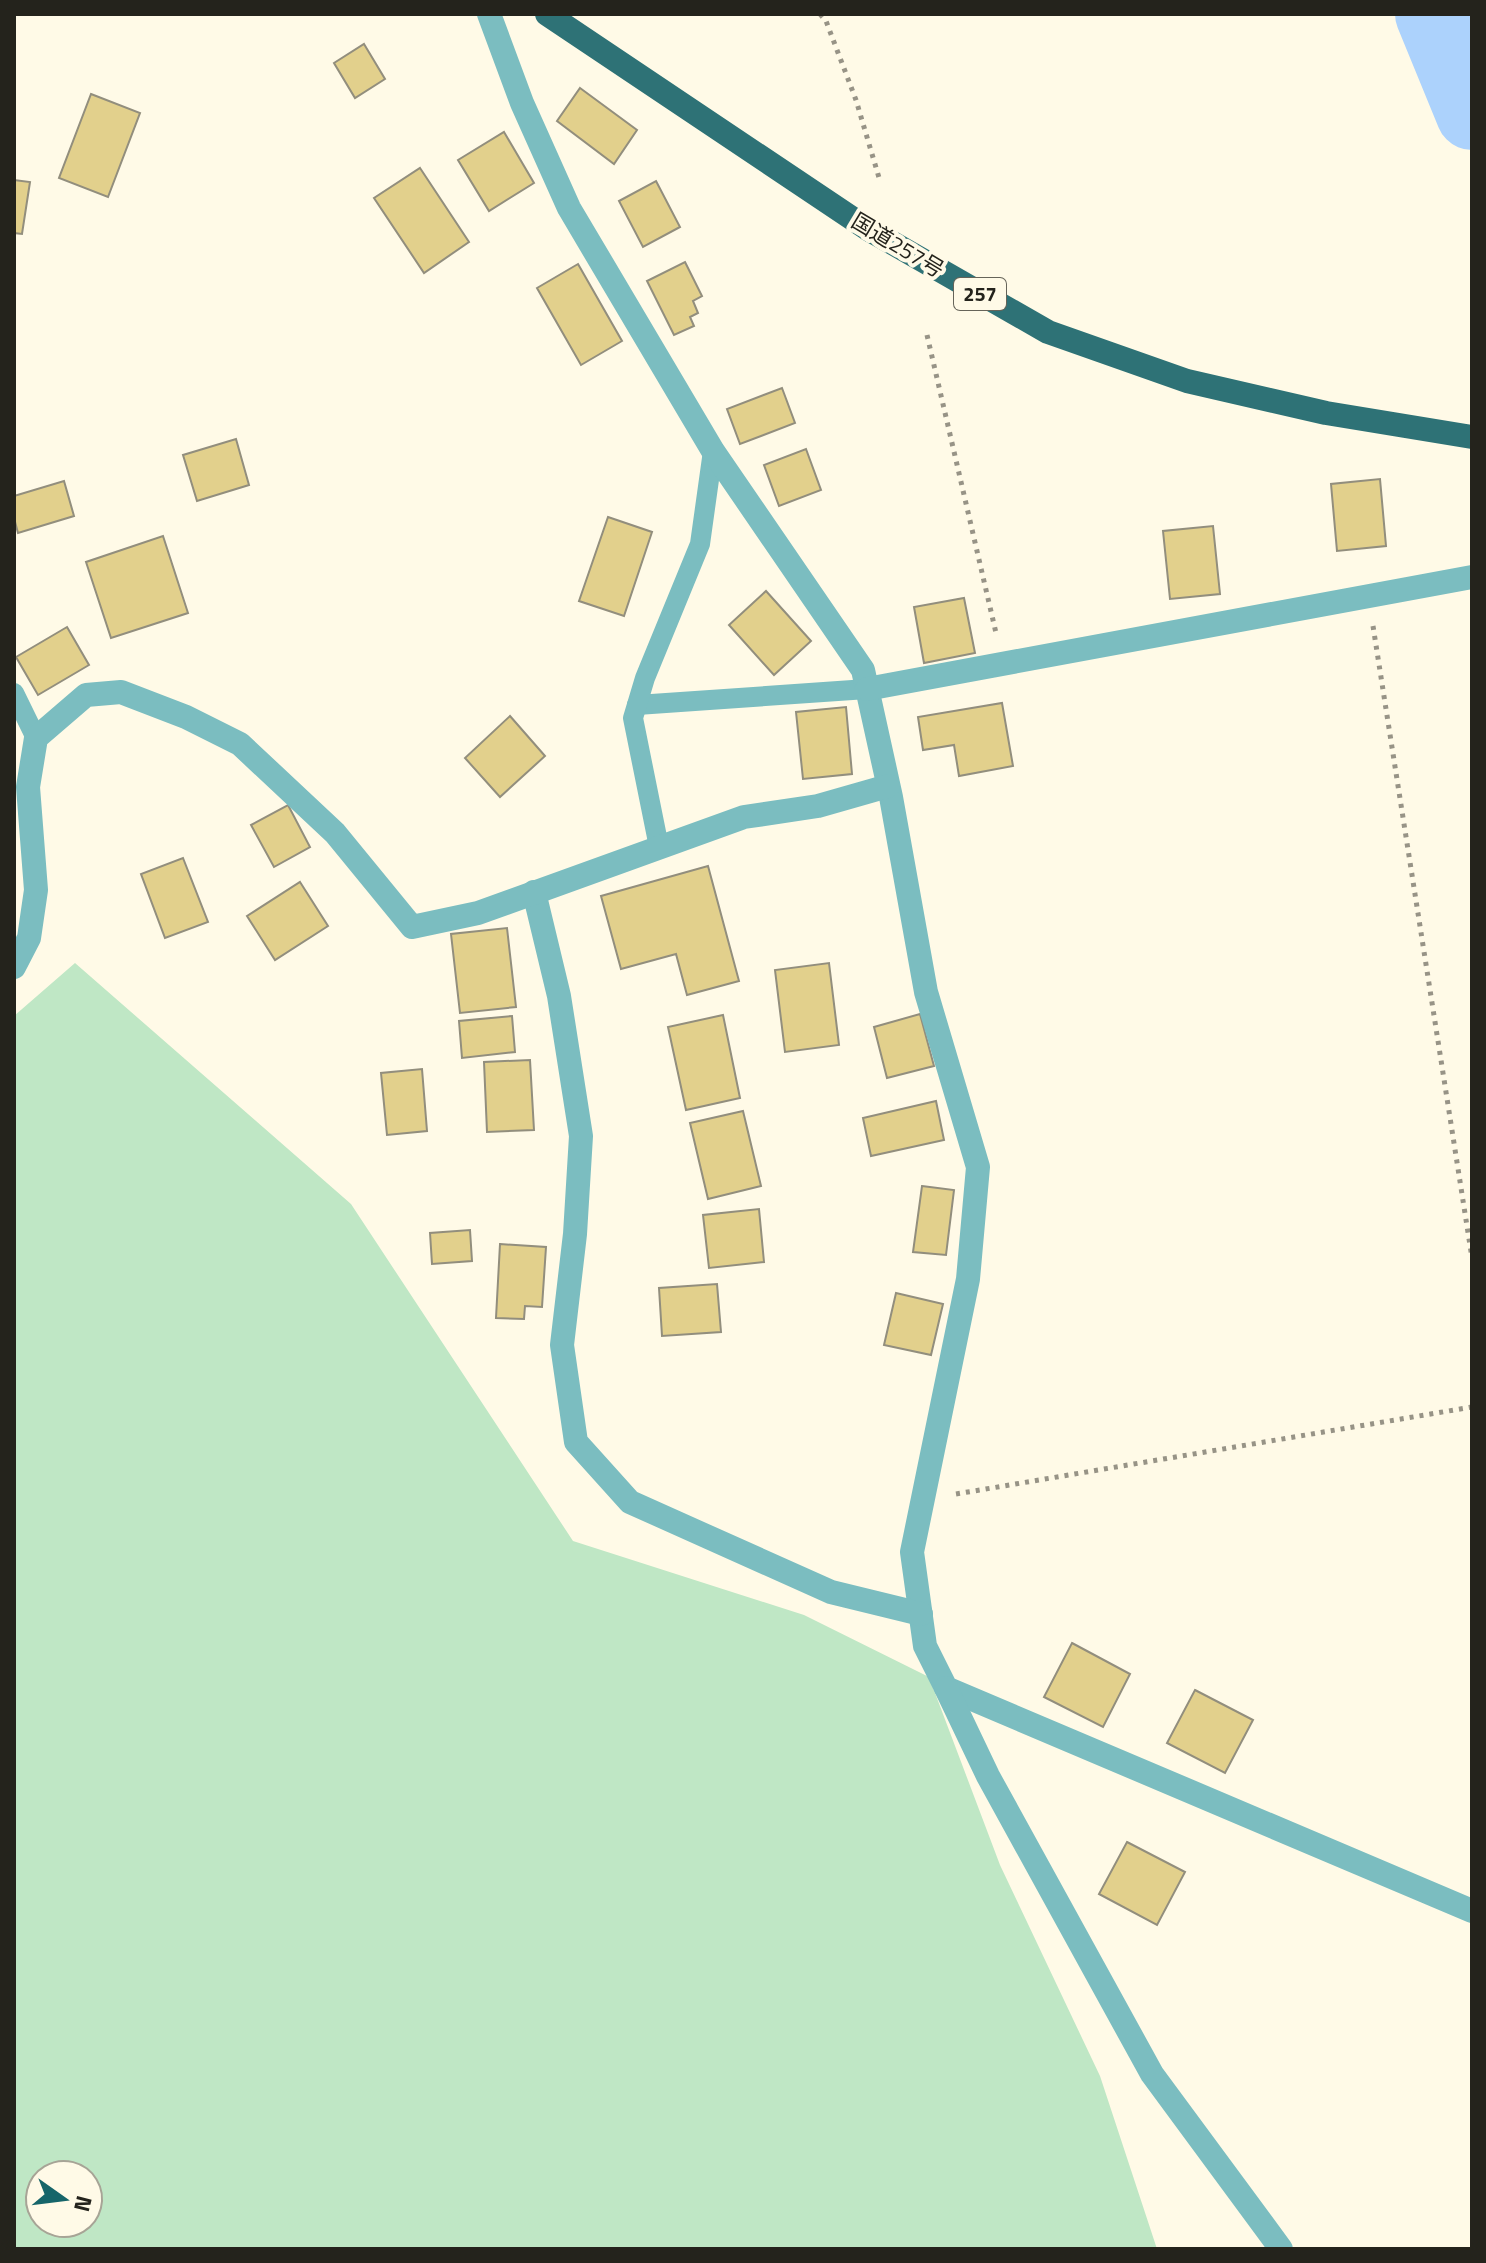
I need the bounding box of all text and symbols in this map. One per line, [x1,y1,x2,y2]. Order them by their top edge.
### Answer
street label: 国道257号 [845,204,951,286]
road number: 257 [954,278,1006,310]
north arrow [24,2159,104,2239]
text: N [65,2192,102,2215]

